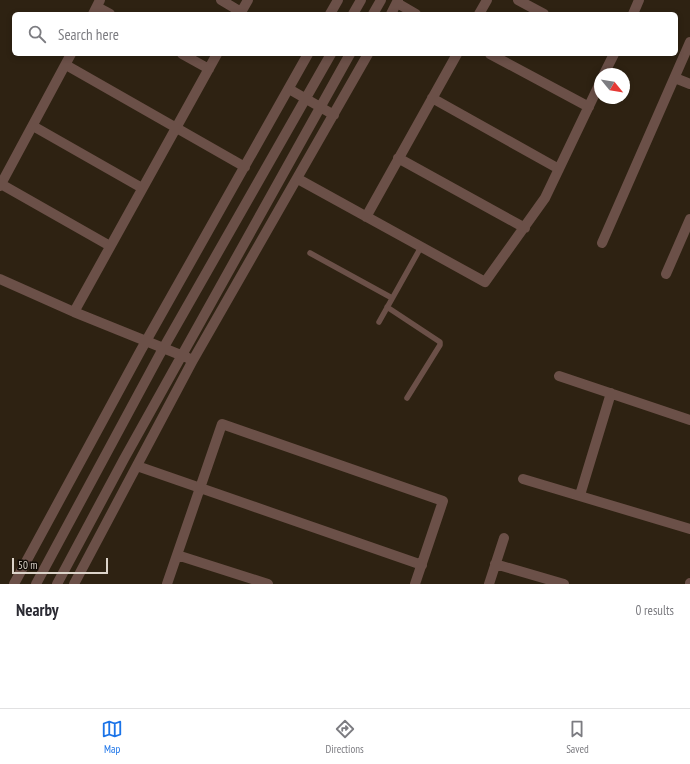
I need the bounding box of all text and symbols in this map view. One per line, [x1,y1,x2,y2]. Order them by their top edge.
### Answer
search box [12,12,678,56]
icon: search [26,23,48,45]
text: Search here [58,25,119,44]
north arrow [594,68,630,104]
scale bar [12,556,108,575]
text: 50 m [18,558,37,572]
text: Nearby [16,599,59,621]
text: 0 results [635,602,674,619]
tab: Map [101,718,123,756]
tab: Directions [326,718,364,756]
tab: Saved [566,718,589,756]

